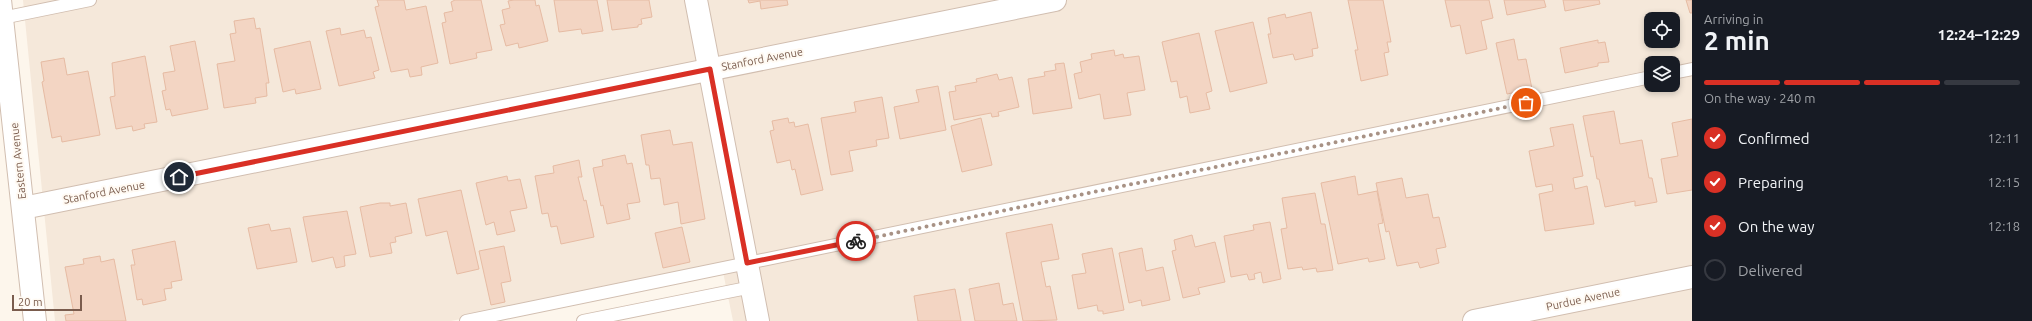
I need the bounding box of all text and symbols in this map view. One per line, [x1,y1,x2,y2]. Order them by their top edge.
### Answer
map controls [1644,12,1680,92]
button: locate [1644,12,1680,48]
text: Arriving in [1704,12,1763,26]
text: 2 min [1704,26,1770,55]
text: 12:24–12:29 [1937,26,2020,43]
street label: Stanford Avenue [720,45,804,73]
button: layers [1644,56,1680,92]
pin [1509,86,1543,120]
text: On the way · 240 m [1704,91,1816,105]
icon: bag [1515,92,1537,114]
street label: Eastern Avenue [8,122,28,200]
icon: check [1704,127,1726,149]
text: Confirmed [1738,130,1810,147]
text: 12:11 [1987,131,2020,145]
pin [162,160,196,194]
icon: home [168,166,190,188]
icon: check [1704,171,1726,193]
text: Preparing [1738,174,1804,191]
text: 12:15 [1987,175,2020,189]
street label: Stanford Avenue [62,178,146,206]
icon: check [1704,215,1726,237]
text: On the way [1738,218,1814,235]
text: 12:18 [1987,219,2020,233]
courier [836,221,876,261]
icon: bike [845,230,867,252]
text: Delivered [1738,262,1803,279]
street label: Purdue Avenue [1545,285,1621,313]
scale bar [12,293,82,312]
text: 20 m [18,296,42,308]

